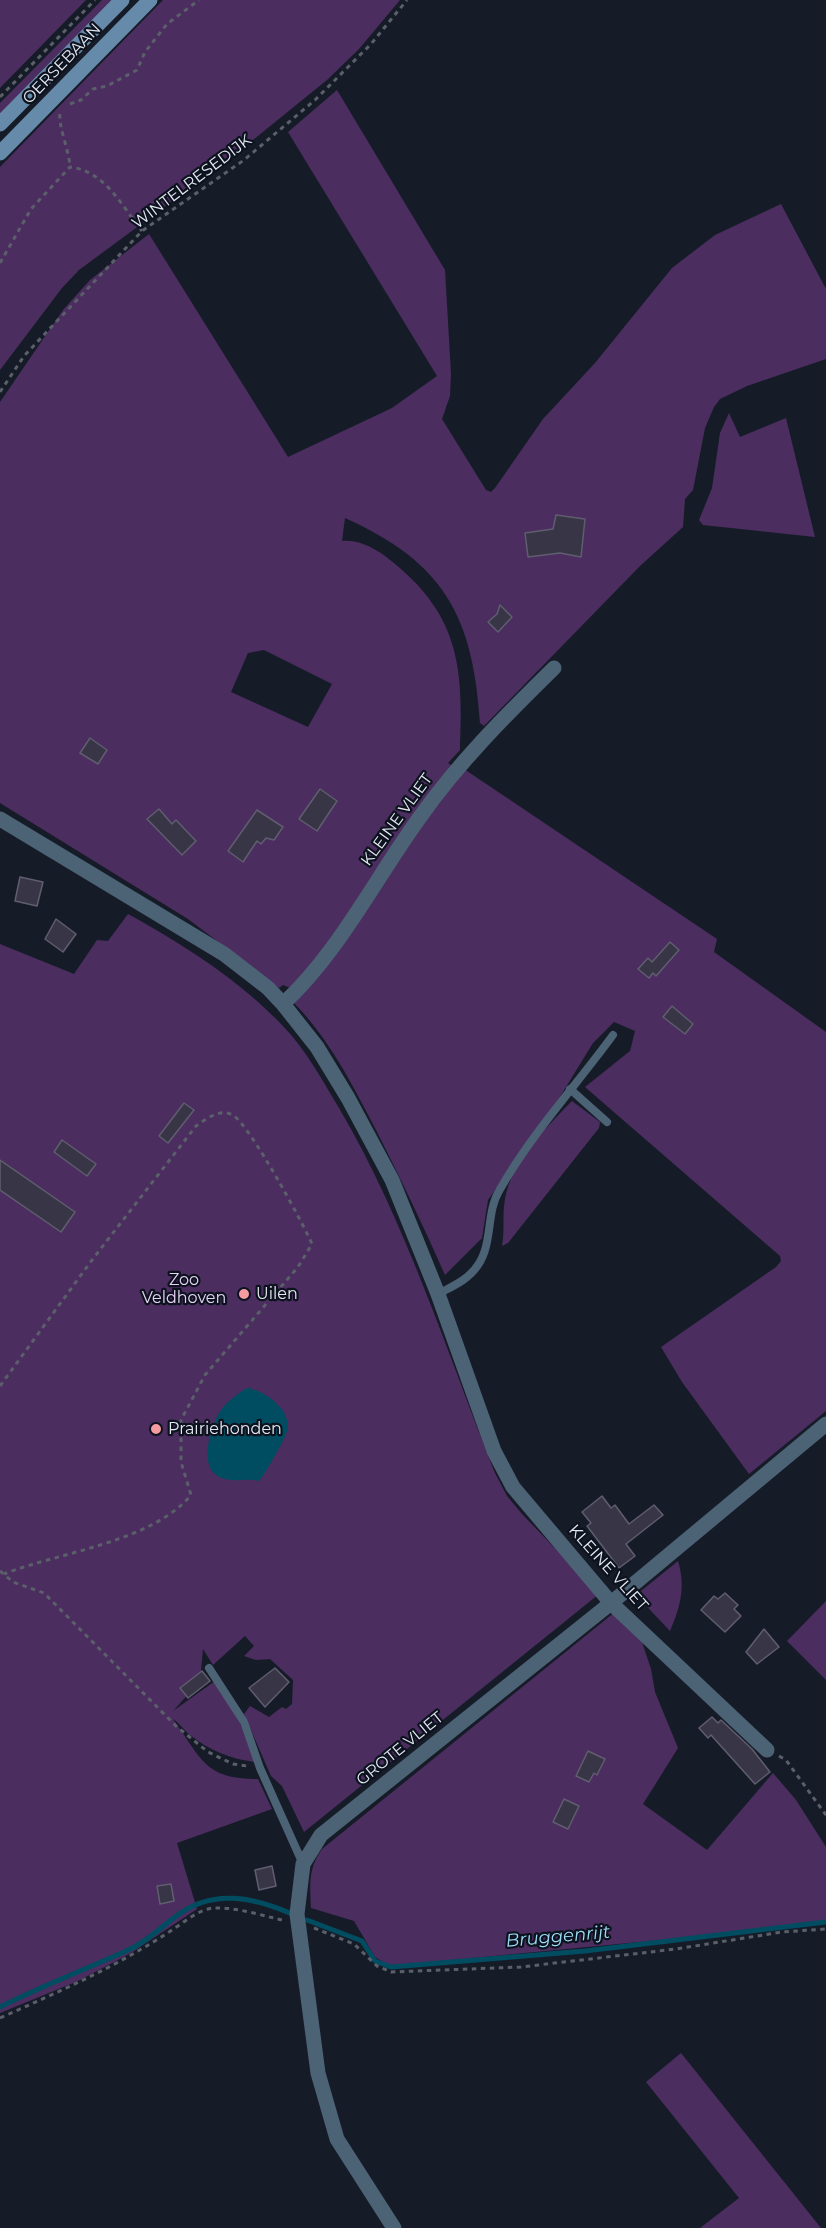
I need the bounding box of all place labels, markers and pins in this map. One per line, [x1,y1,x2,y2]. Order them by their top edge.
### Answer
place label: Uilen [256,1284,298,1304]
marker: Uilen [237,1287,251,1301]
place label: Prairiehonden [168,1419,282,1439]
marker: Prairiehonden [149,1422,163,1436]

